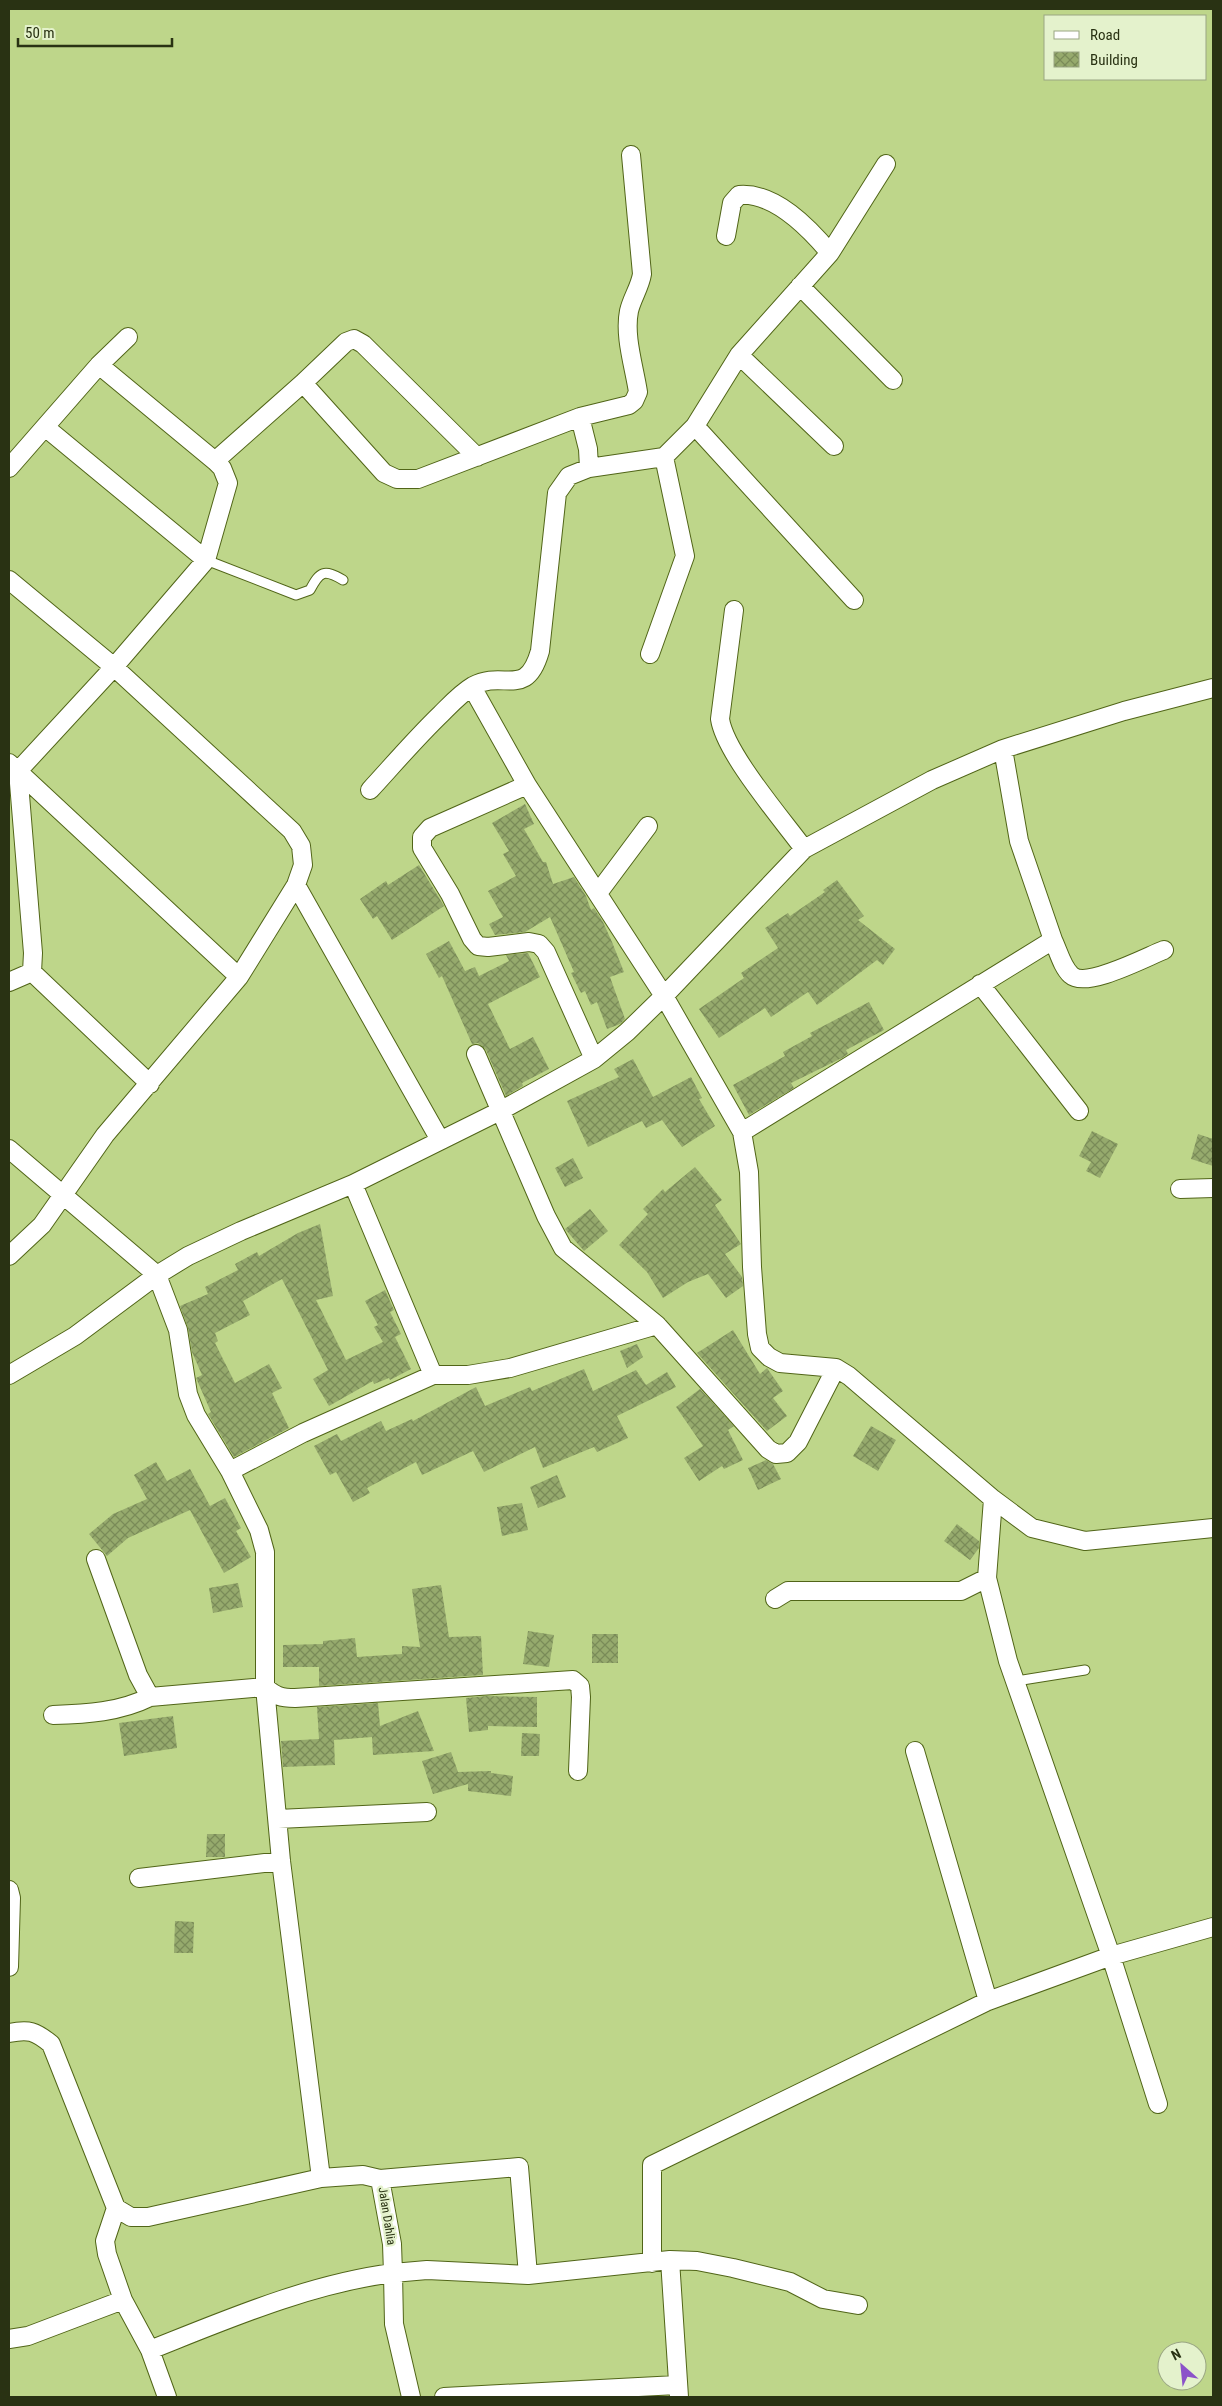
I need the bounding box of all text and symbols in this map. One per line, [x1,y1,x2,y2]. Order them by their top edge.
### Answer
scale bar [18,15,171,47]
legend [1044,15,1207,80]
text: 50 m [25,24,55,42]
text: Road [1090,26,1120,44]
text: Building [1090,51,1138,69]
street label: Jalan Dahlia [376,2186,399,2246]
north arrow [1157,2341,1207,2391]
text: N [1169,2345,1184,2363]

